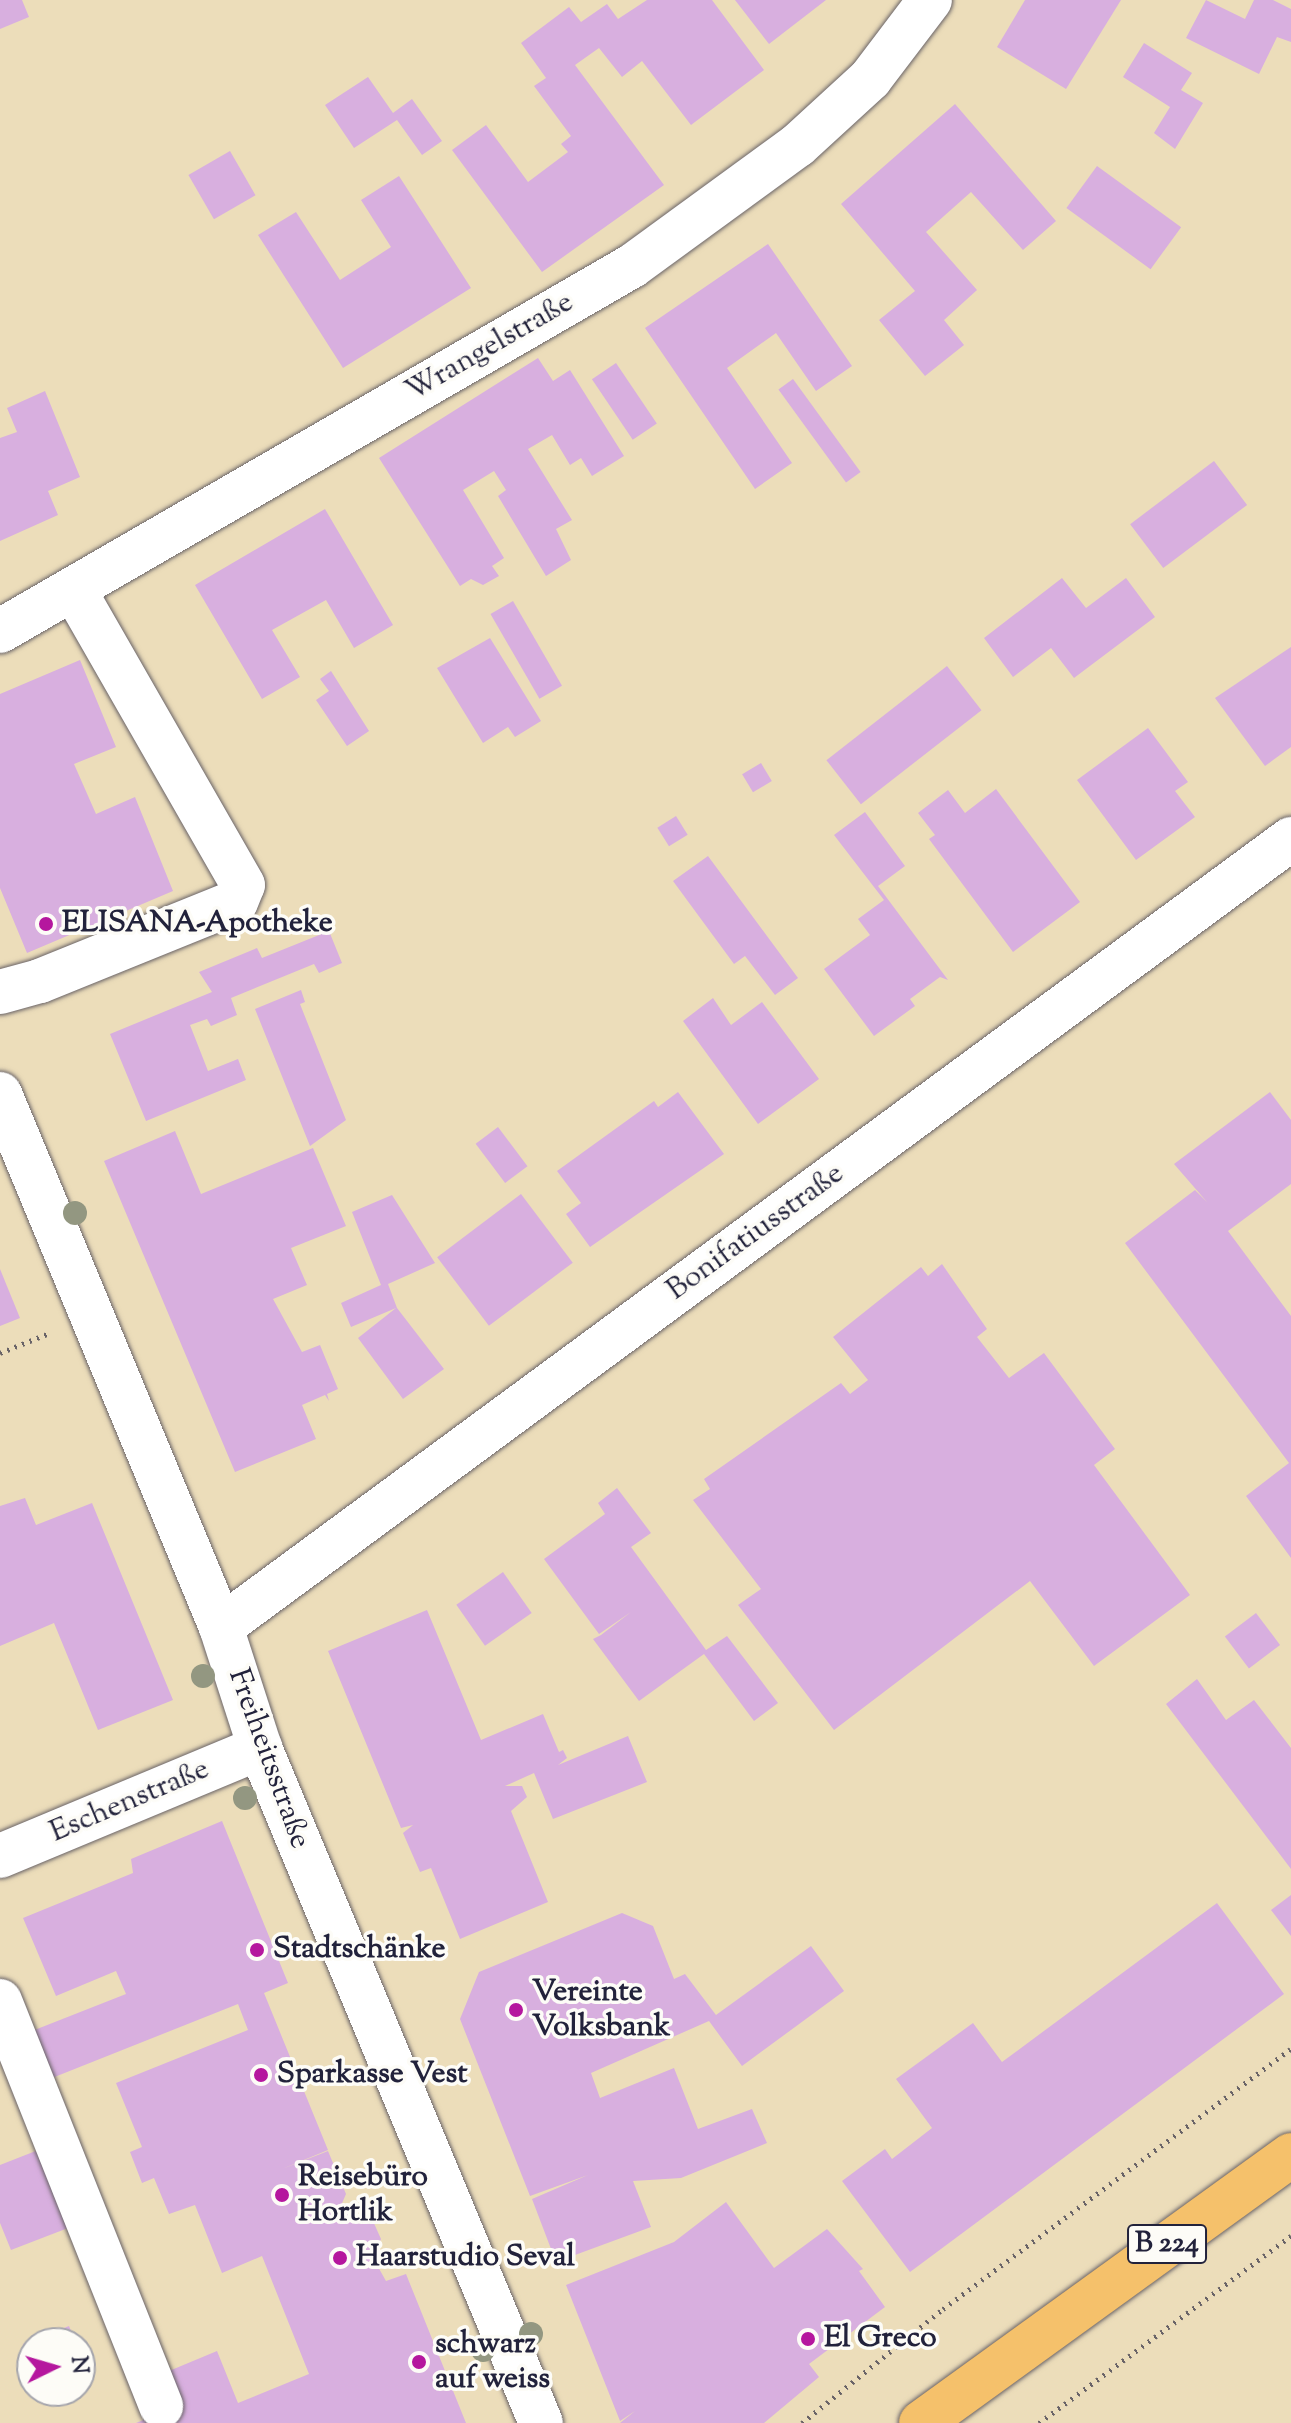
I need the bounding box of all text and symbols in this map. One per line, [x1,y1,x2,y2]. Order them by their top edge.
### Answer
street label: Wrangelstraße [400,285,580,411]
place label: ELISANA-Apotheke [62,906,333,942]
marker: ELISANA-Apotheke [37,915,55,933]
street label: Bonifatiusstraße [660,1157,852,1309]
street label: Freiheitsstraße [219,1664,317,1854]
street label: Eschenstraße [45,1752,215,1852]
place label: Stadtschänke [273,1932,446,1968]
marker: Stadtschänke [248,1941,266,1959]
place label: Vereinte Volksbank [532,1975,670,2046]
marker: Vereinte Volksbank [507,2001,525,2019]
place label: Sparkasse Vest [277,2057,467,2093]
marker: Sparkasse Vest [252,2066,270,2084]
place label: Reisebüro Hortlik [298,2160,428,2230]
marker: Reisebüro Hortlik [273,2186,291,2204]
road number: B 224 [1127,2220,1207,2268]
place label: Haarstudio Seval [356,2240,575,2276]
marker: Haarstudio Seval [331,2249,349,2267]
place label: El Greco [824,2321,937,2357]
north arrow [16,2327,96,2407]
place label: schwarz auf weiss [435,2327,550,2398]
marker: El Greco [799,2330,817,2348]
marker: schwarz auf weiss [410,2353,428,2371]
text: N [61,2355,95,2375]

